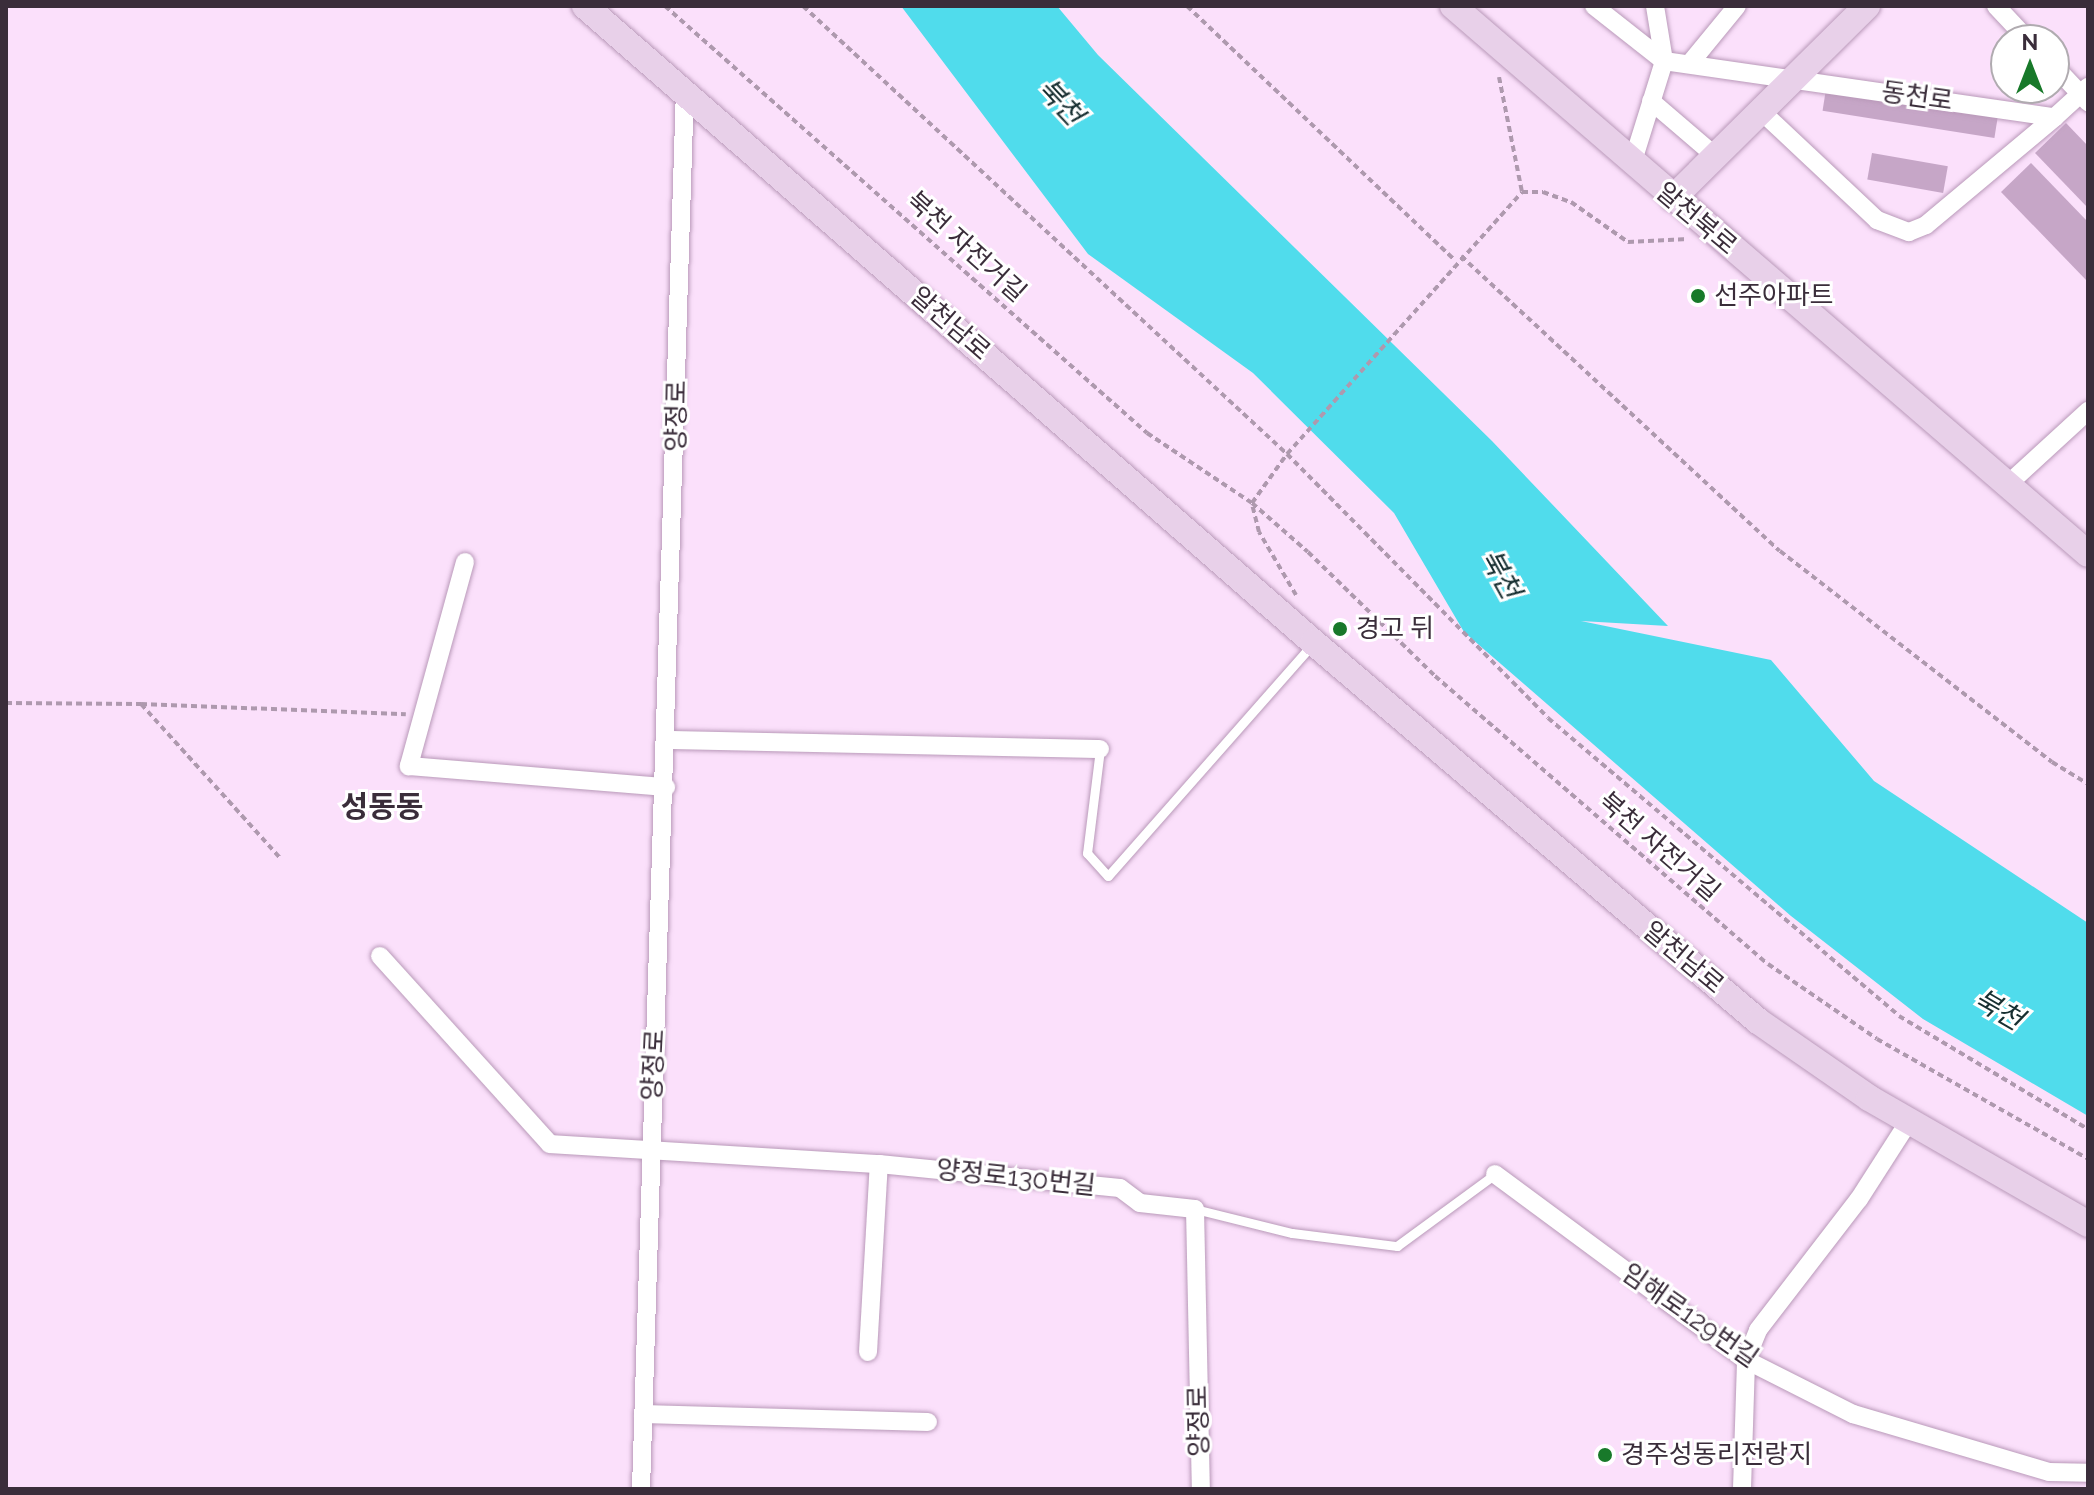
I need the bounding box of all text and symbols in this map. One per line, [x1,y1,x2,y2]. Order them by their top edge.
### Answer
north arrow [1990,24,2070,104]
text: N [2022,29,2038,55]
water label: 북천 [1030,72,1090,132]
street label: 동천로 [1879,77,1955,117]
street label: 알천북로 [1649,176,1743,262]
street label: 북천 자전거길 [900,185,1032,309]
place label: 선주아파트 [1714,280,1834,312]
street label: 알천남로 [904,281,996,367]
marker: 선주아파트 [1689,287,1707,305]
street label: 양정로 [661,380,693,452]
water label: 북천 [1473,543,1527,605]
place label: 경고 뒤 [1356,613,1434,645]
marker: 경고 뒤 [1331,620,1349,638]
street label: 북천 자전거길 [1592,786,1726,908]
district label: 성동동 [341,789,423,825]
street label: 알천남로 [1636,915,1730,1001]
water label: 북천 [1967,983,2029,1037]
street label: 양정로 [637,1028,671,1102]
street label: 양정로130번길 [935,1154,1097,1202]
street label: 임해로129번길 [1616,1257,1764,1375]
street label: 양정로 [1183,1385,1215,1457]
place label: 경주성동리전랑지 [1621,1439,1812,1471]
marker: 경주성동리전랑지 [1596,1446,1614,1464]

